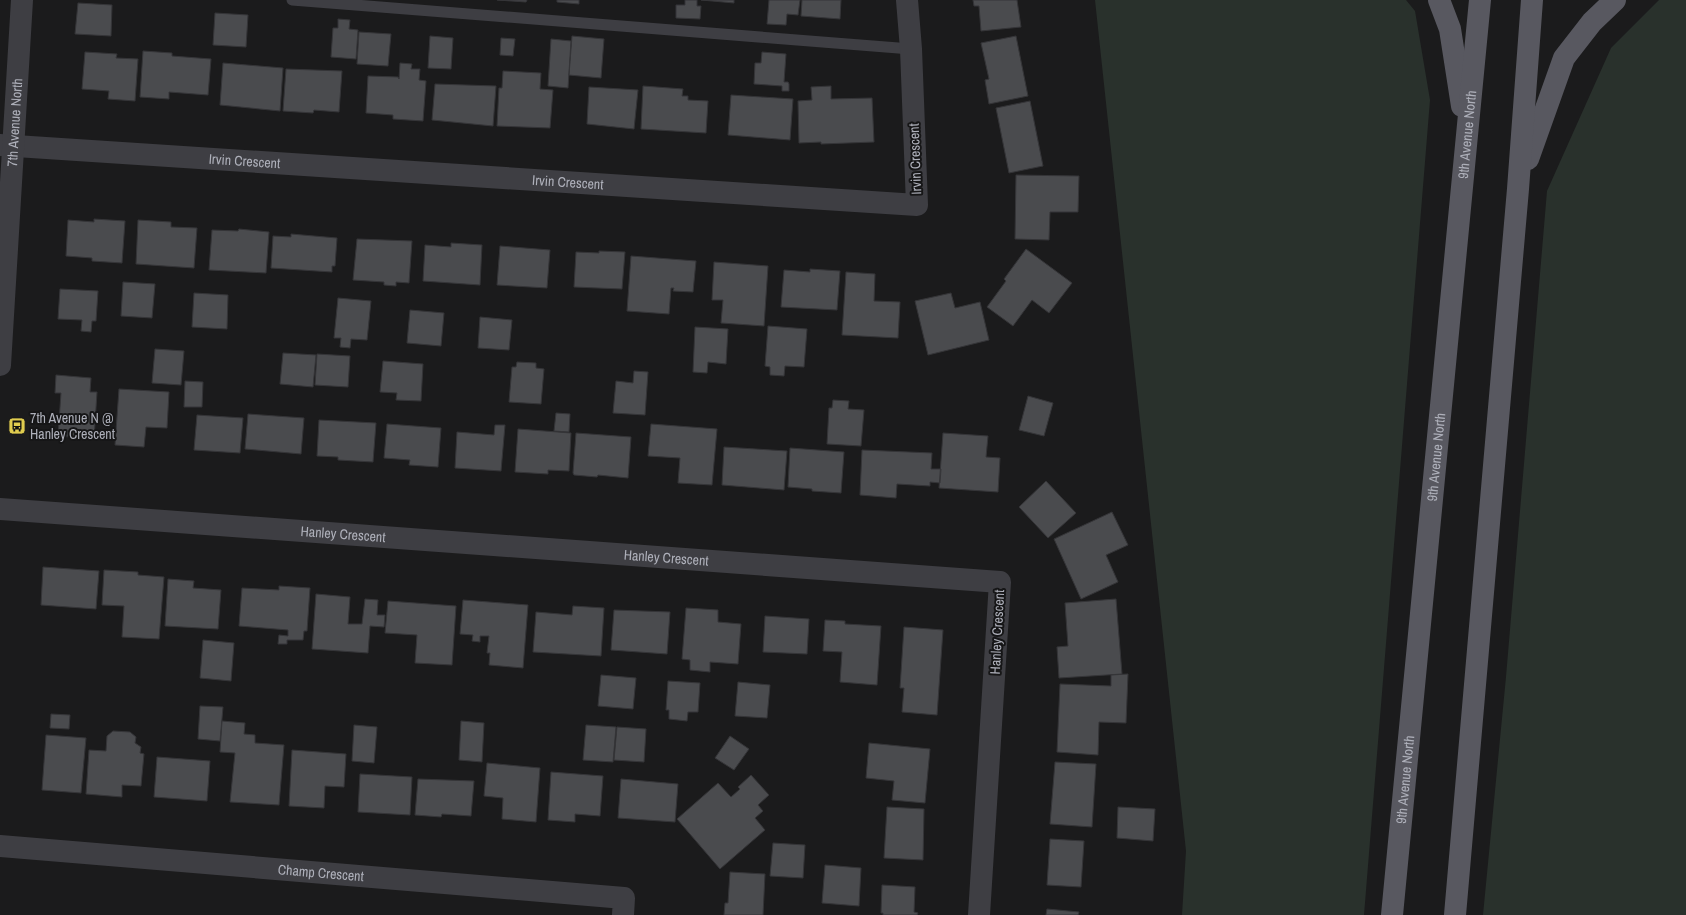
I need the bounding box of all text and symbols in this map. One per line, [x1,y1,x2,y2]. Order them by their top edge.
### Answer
street label: 7th Avenue North [3,78,26,167]
street label: 9th Avenue North [1454,90,1480,180]
street label: Irvin Crescent [905,123,925,195]
street label: Irvin Crescent [208,150,281,172]
street label: Irvin Crescent [531,171,604,193]
place label: 7th Avenue N @ Hanley Crescent [30,409,115,443]
street label: 9th Avenue North [1423,412,1449,502]
bus stop icon: 7th Avenue N @ Hanley Crescent [7,416,27,436]
street label: Hanley Crescent [300,522,386,546]
street label: Hanley Crescent [623,546,709,570]
street label: Hanley Crescent [986,589,1008,675]
street label: 9th Avenue North [1392,735,1418,825]
street label: Champ Crescent [277,860,365,885]

